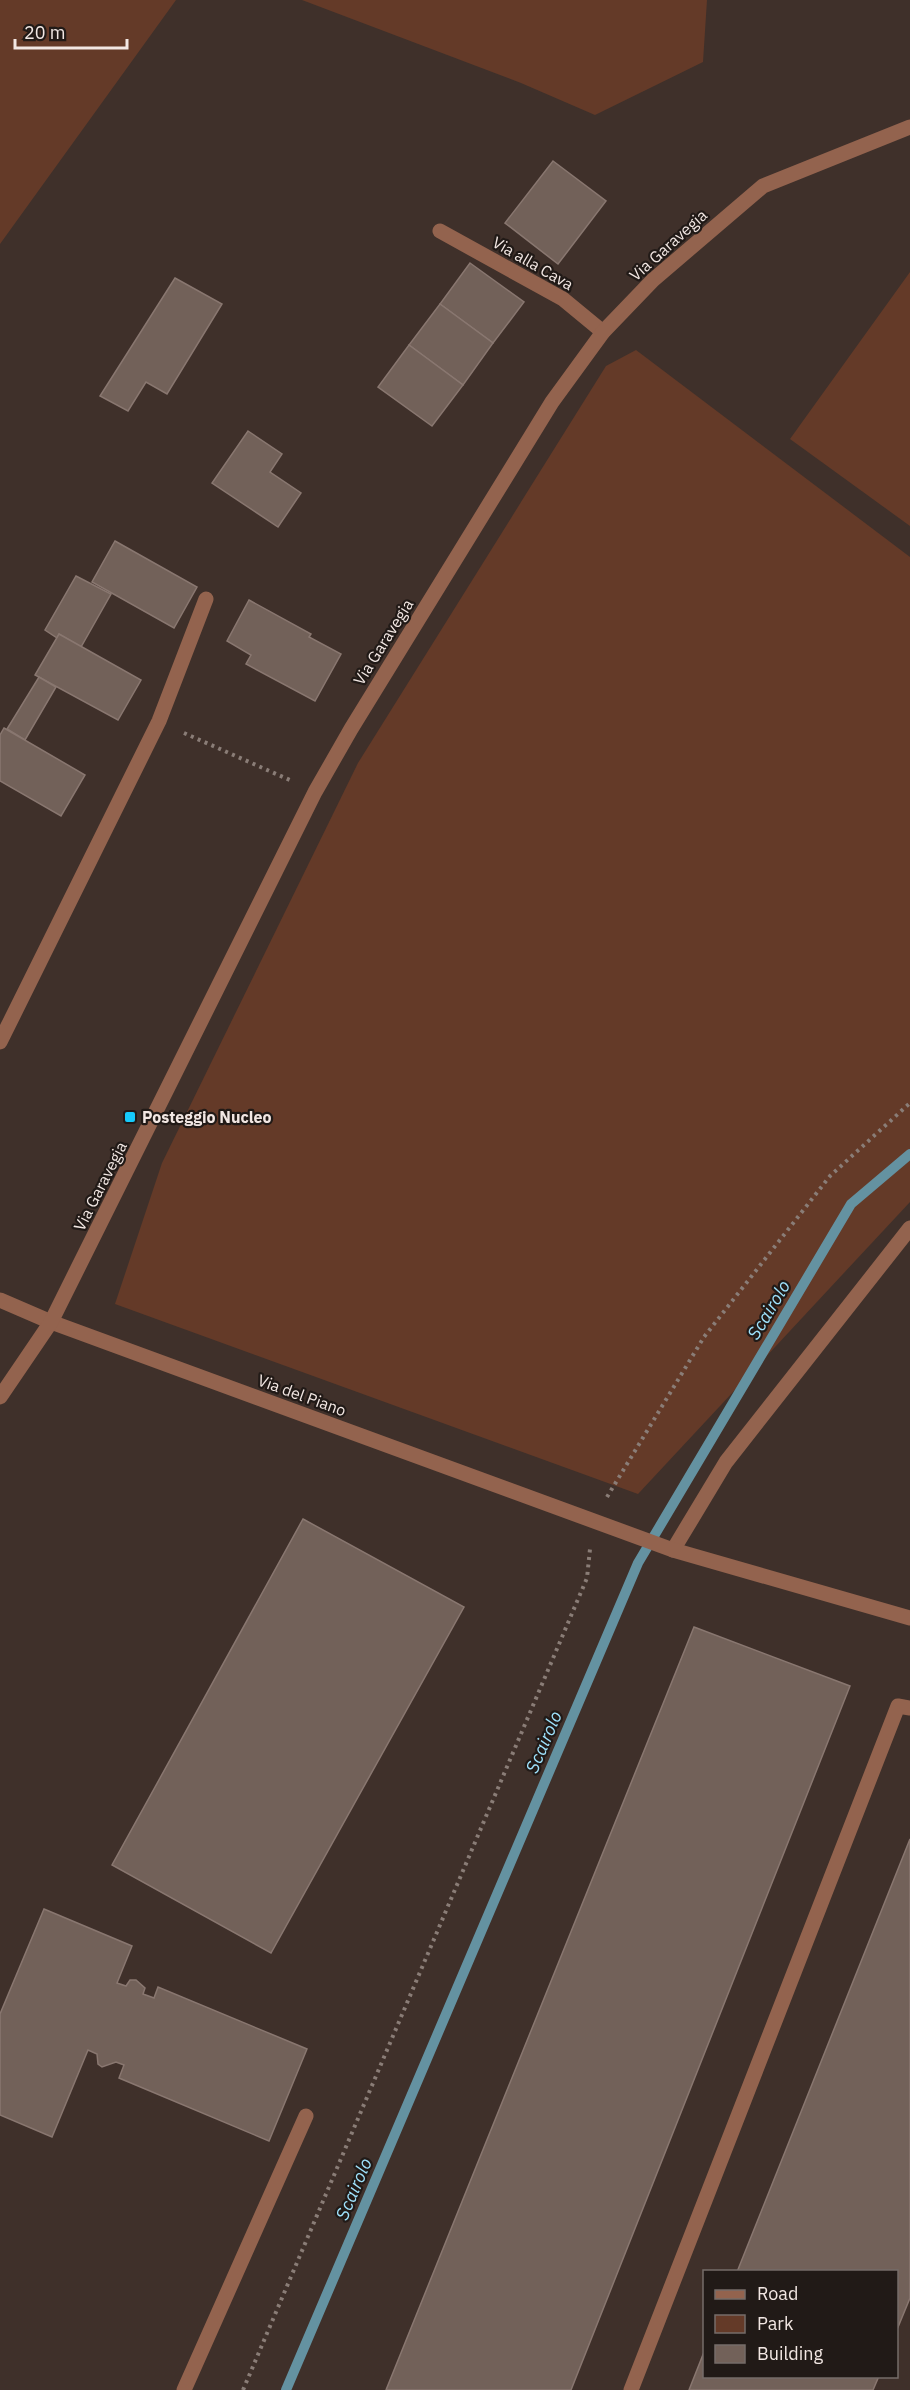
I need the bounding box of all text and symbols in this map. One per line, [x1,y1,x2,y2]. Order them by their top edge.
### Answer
scale bar [15,12,128,50]
text: 20 m [24,21,66,44]
street label: Via Garavegia [625,205,711,285]
street label: Via alla Cava [489,232,577,294]
street label: Via Garavegia [349,595,418,689]
place label: Posteggio Nucleo [142,1107,272,1127]
marker: Posteggio Nucleo [123,1110,137,1124]
street label: Via Garavegia [69,1138,131,1234]
water label: Scairolo [742,1276,795,1344]
street label: Via del Piano [255,1370,349,1420]
water label: Scairolo [520,1707,567,1776]
water label: Scairolo [330,2154,377,2223]
legend [703,2270,898,2378]
text: Road [757,2282,798,2305]
text: Park [757,2312,794,2335]
text: Building [757,2342,824,2365]

